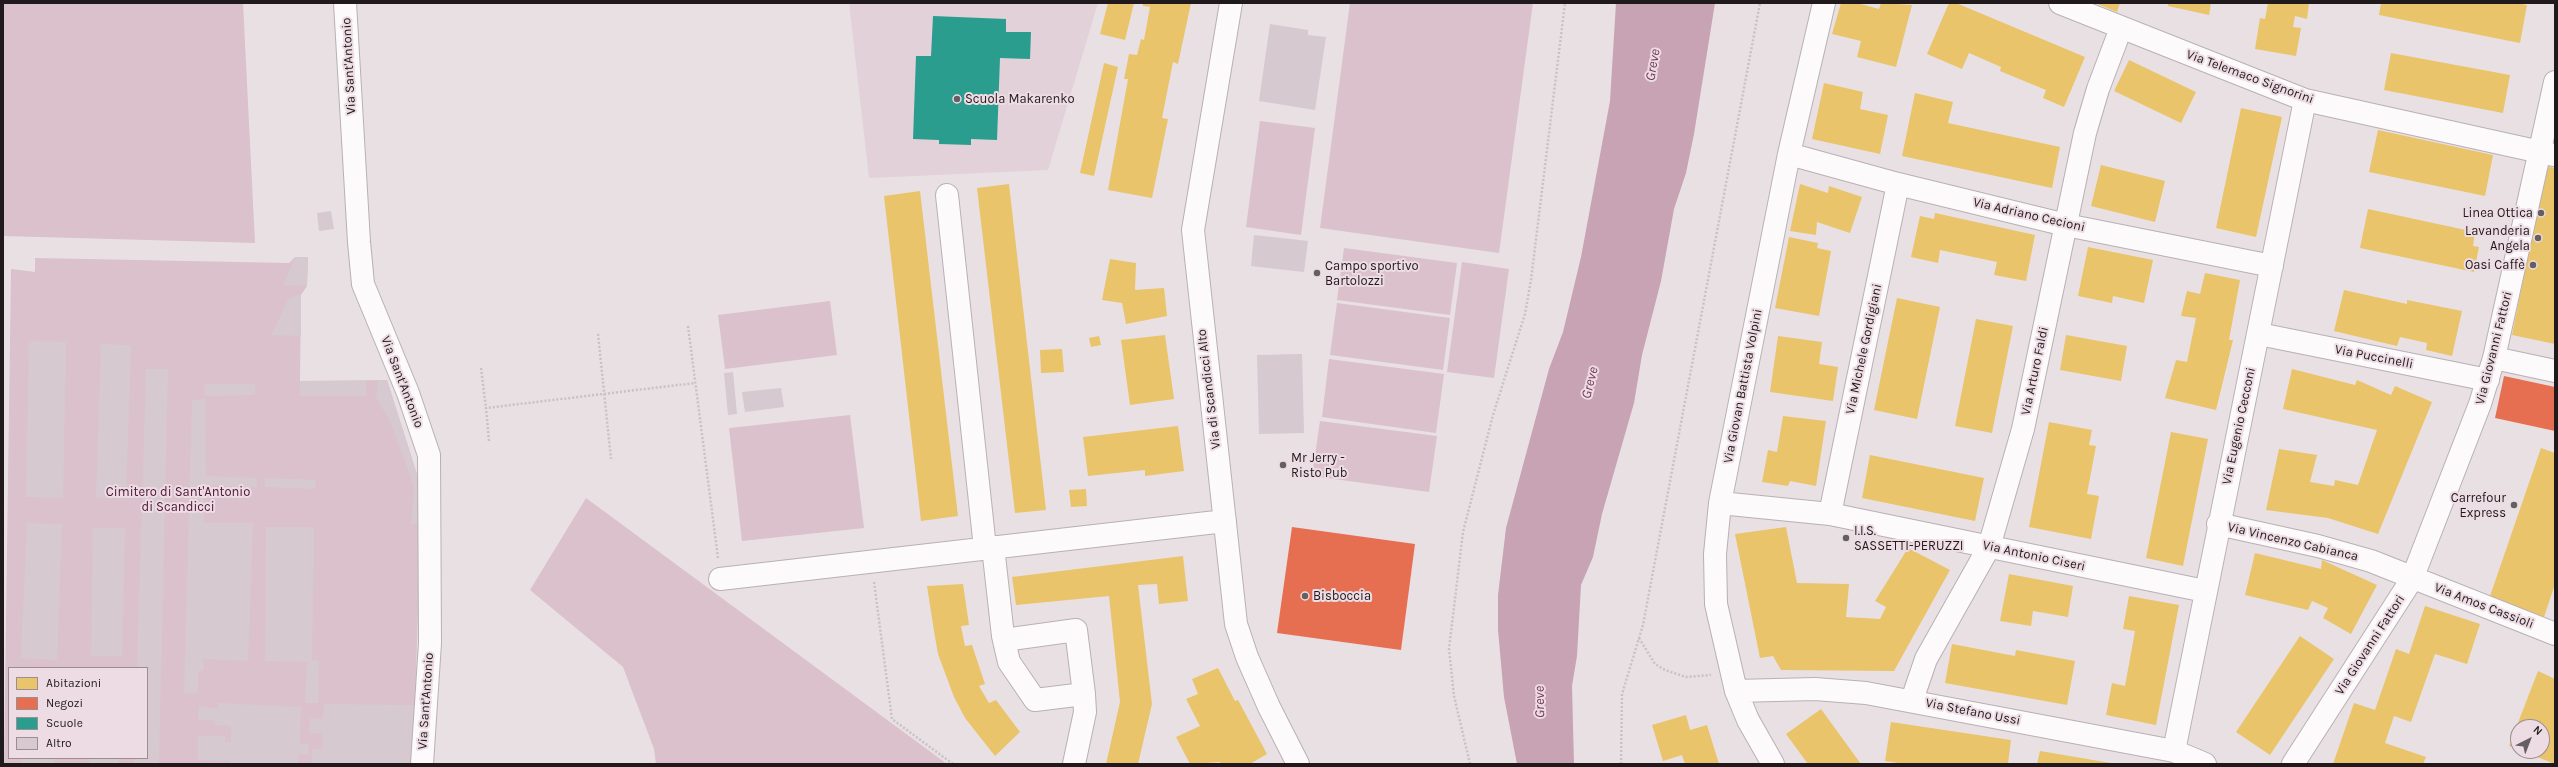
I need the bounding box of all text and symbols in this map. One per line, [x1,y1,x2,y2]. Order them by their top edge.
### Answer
street label: Via Sant'Antonio [339,17,359,115]
street label: Via Telemaco Signorini [2184,47,2316,107]
water label: Greve [1642,48,1664,82]
place label: Scuola Makarenko [965,91,1075,107]
marker: Scuola Makarenko [952,94,962,104]
street label: Via Adriano Cecioni [1972,195,2086,235]
place label: Linea Ottica [2462,205,2533,221]
marker: Linea Ottica [2536,208,2546,218]
place label: Lavanderia Angela [2465,223,2530,254]
marker: Lavanderia Angela [2533,233,2543,243]
place label: Oasi Caffè [2465,257,2525,273]
place label: Campo sportivo Bartolozzi [1325,258,1419,289]
marker: Oasi Caffè [2528,260,2538,270]
marker: Campo sportivo Bartolozzi [1312,268,1322,278]
street label: Via Michele Gordigiani [1843,282,1885,416]
street label: Via Giovanni Fattori [2472,290,2516,406]
street label: Via Giovan Battista Volpini [1720,307,1766,465]
street label: Via Arturo Faldi [2018,325,2052,417]
street label: Via di Scandicci Alto [1194,328,1224,450]
street label: Via Sant'Antonio [377,334,427,430]
street label: Via Puccinelli [2334,342,2414,372]
water label: Greve [1578,365,1602,401]
street label: Via Eugenio Cecconi [2219,366,2259,486]
place label: Mr Jerry - Risto Pub [1291,450,1348,481]
marker: Mr Jerry - Risto Pub [1278,460,1288,470]
park label: Cimitero di Sant'Antonio di Scandicci [106,484,250,515]
place label: Carrefour Express [2451,490,2506,521]
marker: Carrefour Express [2509,500,2519,510]
street label: Via Vincenzo Cabianca [2226,519,2360,565]
place label: I.I.S. SASSETTI-PERUZZI [1854,523,1963,554]
marker: I.I.S. SASSETTI-PERUZZI [1841,533,1851,543]
street label: Via Antonio Ciseri [1981,537,2087,575]
street label: Via Amos Cassioli [2432,580,2536,632]
place label: Bisboccia [1313,588,1371,604]
marker: Bisboccia [1300,591,1310,601]
street label: Via Giovanni Fattori [2332,592,2408,698]
street label: Via Sant'Antonio [415,652,437,750]
legend [8,667,148,759]
text: Abitazioni [46,676,101,690]
water label: Greve [1531,686,1549,718]
street label: Via Stefano Ussi [1924,695,2022,729]
text: Negozi [46,696,83,710]
text: Scuole [46,716,83,730]
north arrow [2510,719,2550,759]
text: N [2530,723,2545,738]
text: Altro [46,736,72,750]

